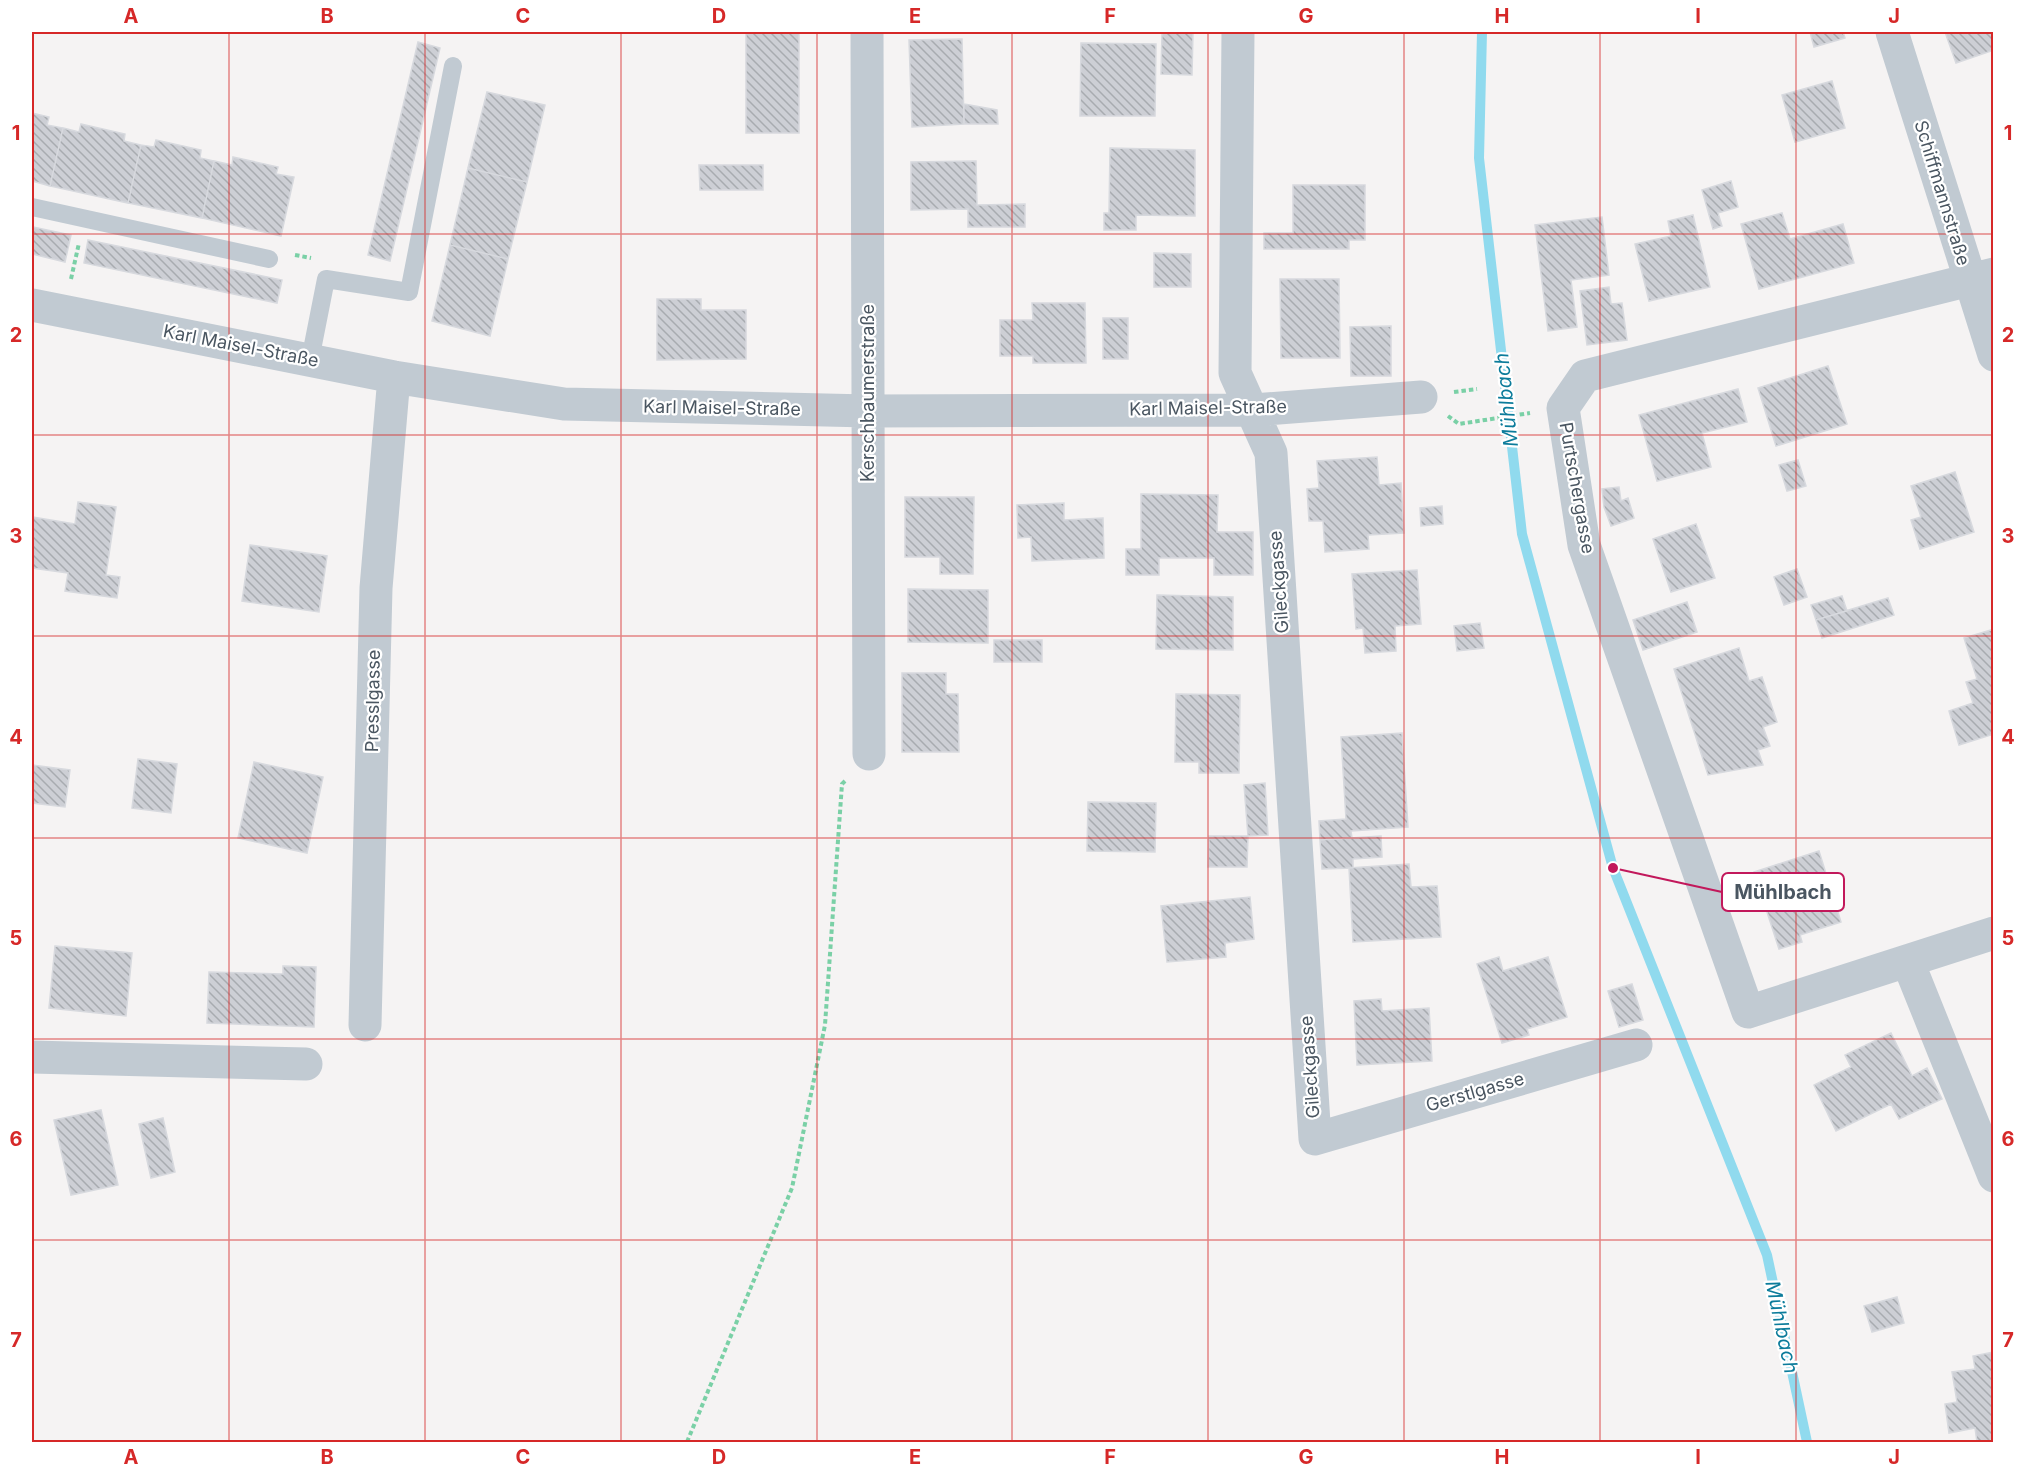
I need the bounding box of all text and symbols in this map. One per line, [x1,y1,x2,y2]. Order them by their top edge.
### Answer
text: A [124,4,139,28]
text: B [320,4,334,28]
text: C [516,4,530,28]
text: D [712,4,726,28]
text: E [909,4,921,28]
text: F [1104,4,1116,28]
text: G [1298,4,1314,28]
text: H [1495,4,1509,28]
text: I [1695,4,1701,28]
text: J [1888,4,1900,28]
street label: Schiffmannstraße [1910,118,1975,268]
text: 1 [12,121,20,145]
text: 1 [2004,121,2012,145]
street label: Kerschbaumerstraße [857,304,878,482]
street label: Karl Maisel-Straße [162,320,321,371]
text: 2 [10,323,22,347]
text: 2 [2002,323,2014,347]
water label: Mühlbach [1489,352,1523,448]
street label: Karl Maisel-Straße [643,396,801,419]
street label: Karl Maisel-Straße [1129,396,1287,419]
street label: Purtschergasse [1556,421,1599,555]
text: 3 [10,524,22,548]
text: 3 [2002,524,2014,548]
street label: Gileckgasse [1264,530,1293,634]
street label: Presslgasse [361,650,384,752]
text: 4 [9,725,23,749]
text: 4 [2001,725,2015,749]
callout: Mühlbach [1722,873,1844,911]
text: Mühlbach [1734,880,1832,904]
text: 5 [10,926,22,950]
text: 5 [2002,926,2014,950]
street label: Gileckgasse [1295,1015,1324,1119]
street label: Gerstlgasse [1423,1067,1526,1116]
text: 6 [10,1127,23,1151]
text: 6 [2002,1127,2015,1151]
water label: Mühlbach [1760,1278,1804,1376]
text: 7 [10,1328,22,1352]
text: 7 [2002,1328,2014,1352]
text: A [124,1445,139,1469]
text: B [320,1445,334,1469]
text: C [516,1445,530,1469]
text: D [712,1445,726,1469]
text: E [909,1445,921,1469]
text: F [1104,1445,1116,1469]
text: G [1298,1445,1314,1469]
text: H [1495,1445,1509,1469]
text: I [1695,1445,1701,1469]
text: J [1888,1445,1900,1469]

